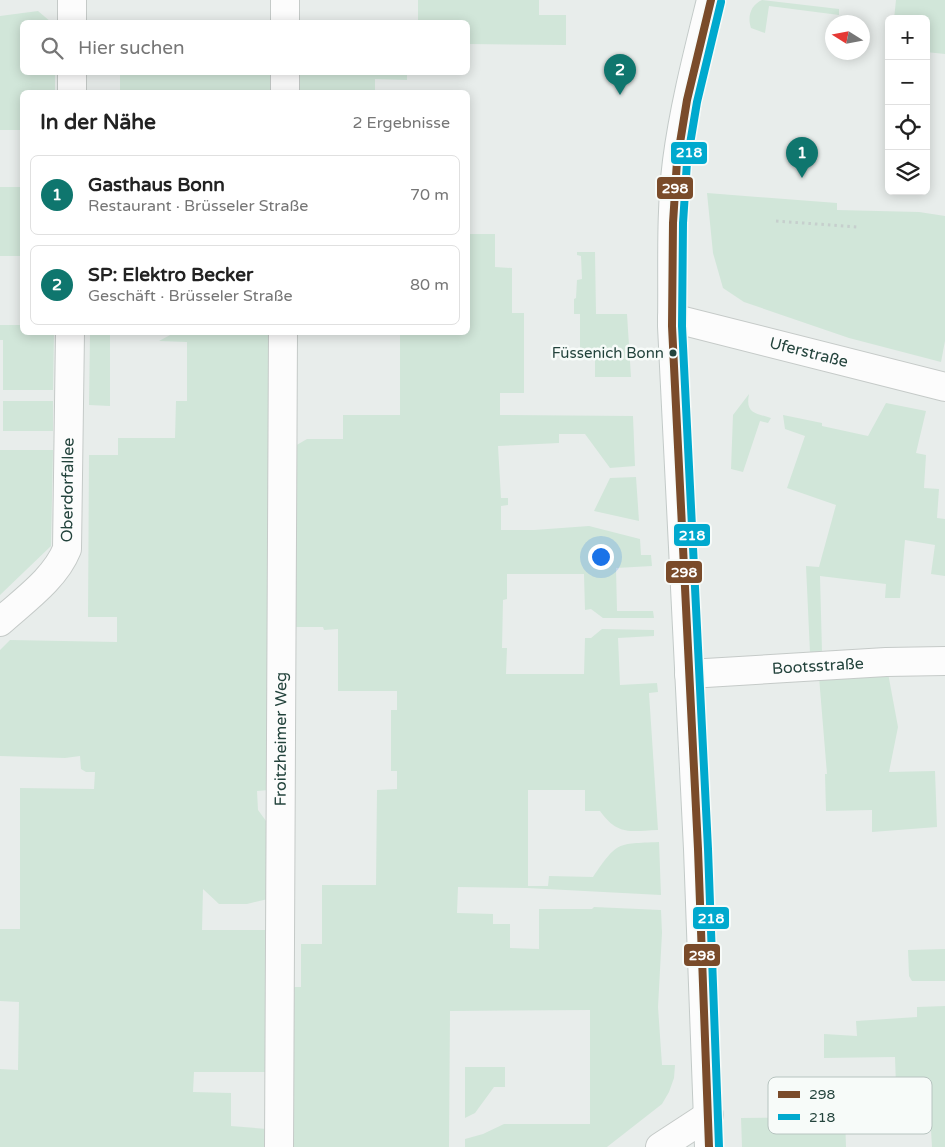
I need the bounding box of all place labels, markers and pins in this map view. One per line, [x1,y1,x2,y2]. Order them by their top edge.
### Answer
pin: 2 [604,54,636,95]
pin: 1 [786,137,818,178]
place label: Füssenich Bonn [552,344,664,362]
marker: Füssenich Bonn [668,348,678,358]

